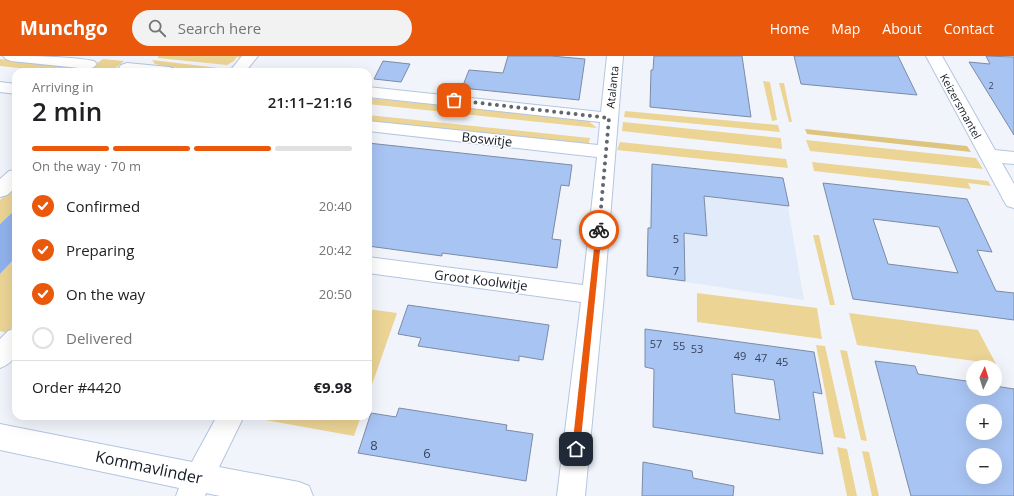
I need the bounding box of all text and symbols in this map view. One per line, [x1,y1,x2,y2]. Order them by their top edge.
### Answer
search box [132,10,412,46]
text: Munchgo [20,15,108,41]
icon: search [146,17,168,39]
text: Search here [178,18,261,38]
text: Home [770,19,809,38]
text: Map [831,19,860,38]
text: About [882,19,922,38]
text: Contact [944,19,994,38]
street label: Atalanta [602,65,622,109]
street label: Keizersmantel [937,71,985,141]
text: Arriving in [32,78,94,96]
house number: 2 [988,79,994,92]
pin [437,83,471,117]
icon: bag [443,89,465,111]
text: 21:11–21:16 [268,92,352,112]
text: 2 min [32,93,102,129]
street label: Boswitje [461,127,513,151]
text: On the way · 70 m [32,157,141,175]
icon: check [32,195,54,217]
text: Confirmed [66,196,140,216]
text: 20:40 [319,197,352,215]
courier [579,210,619,250]
icon: bike [588,219,610,241]
house number: 5 [673,231,679,246]
icon: check [32,239,54,261]
text: Preparing [66,240,134,260]
text: 20:42 [319,241,352,259]
house number: 7 [673,263,679,278]
street label: Groot Koolwitje [433,265,529,295]
icon: check [32,283,54,305]
text: On the way [66,284,145,304]
text: 20:50 [319,285,352,303]
text: Delivered [66,328,133,348]
house number: 57 [650,336,662,351]
house number: 55 [673,338,685,353]
house number: 53 [691,341,703,356]
house number: 49 [734,348,746,363]
house number: 47 [755,350,767,365]
house number: 45 [776,354,788,369]
north arrow [966,360,1002,396]
map controls [966,360,1002,484]
text: Order #4420 [32,377,121,397]
text: €9.98 [313,377,352,397]
button: + [966,404,1002,440]
pin [559,432,593,466]
house number: 8 [370,436,378,454]
icon: home [565,438,587,460]
house number: 6 [423,444,431,462]
street label: Kommavlinder [93,445,205,489]
button: − [966,448,1002,484]

